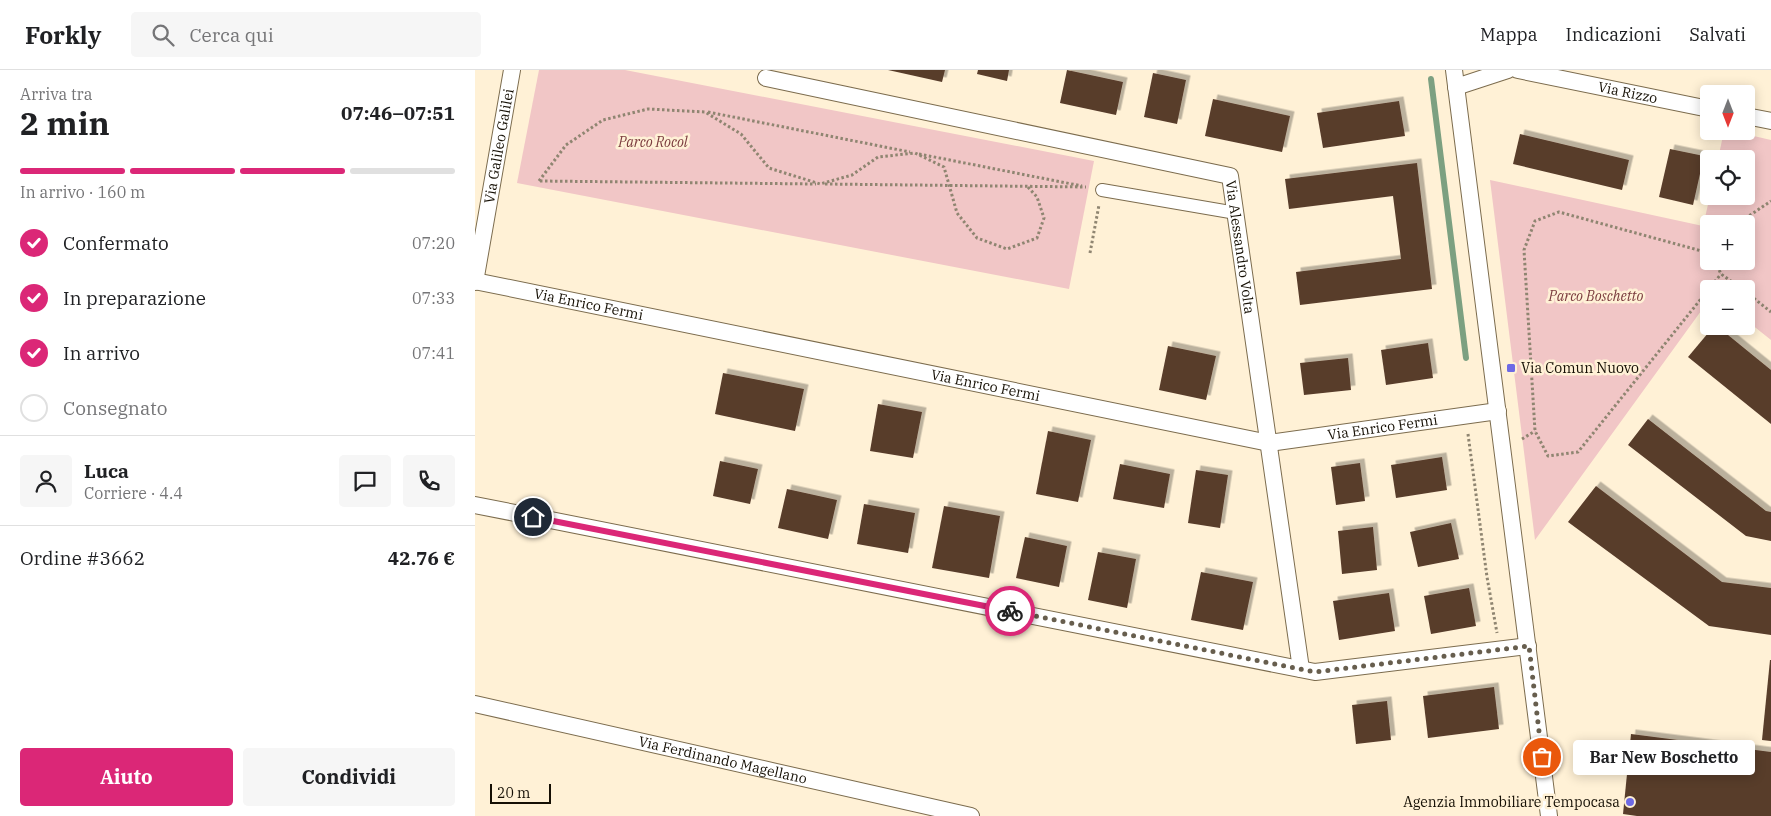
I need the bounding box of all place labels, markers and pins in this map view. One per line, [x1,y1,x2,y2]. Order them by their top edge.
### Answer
place label: Via Comun Nuovo [1521,359,1639,377]
marker: Via Comun Nuovo [1505,362,1517,374]
pin [512,496,554,538]
pin [1521,736,1563,778]
callout: Bar New Boschetto [1572,740,1755,774]
place label: Agenzia Immobiliare Tempocasa [1403,793,1620,811]
marker: Agenzia Immobiliare Tempocasa [1624,796,1636,808]

